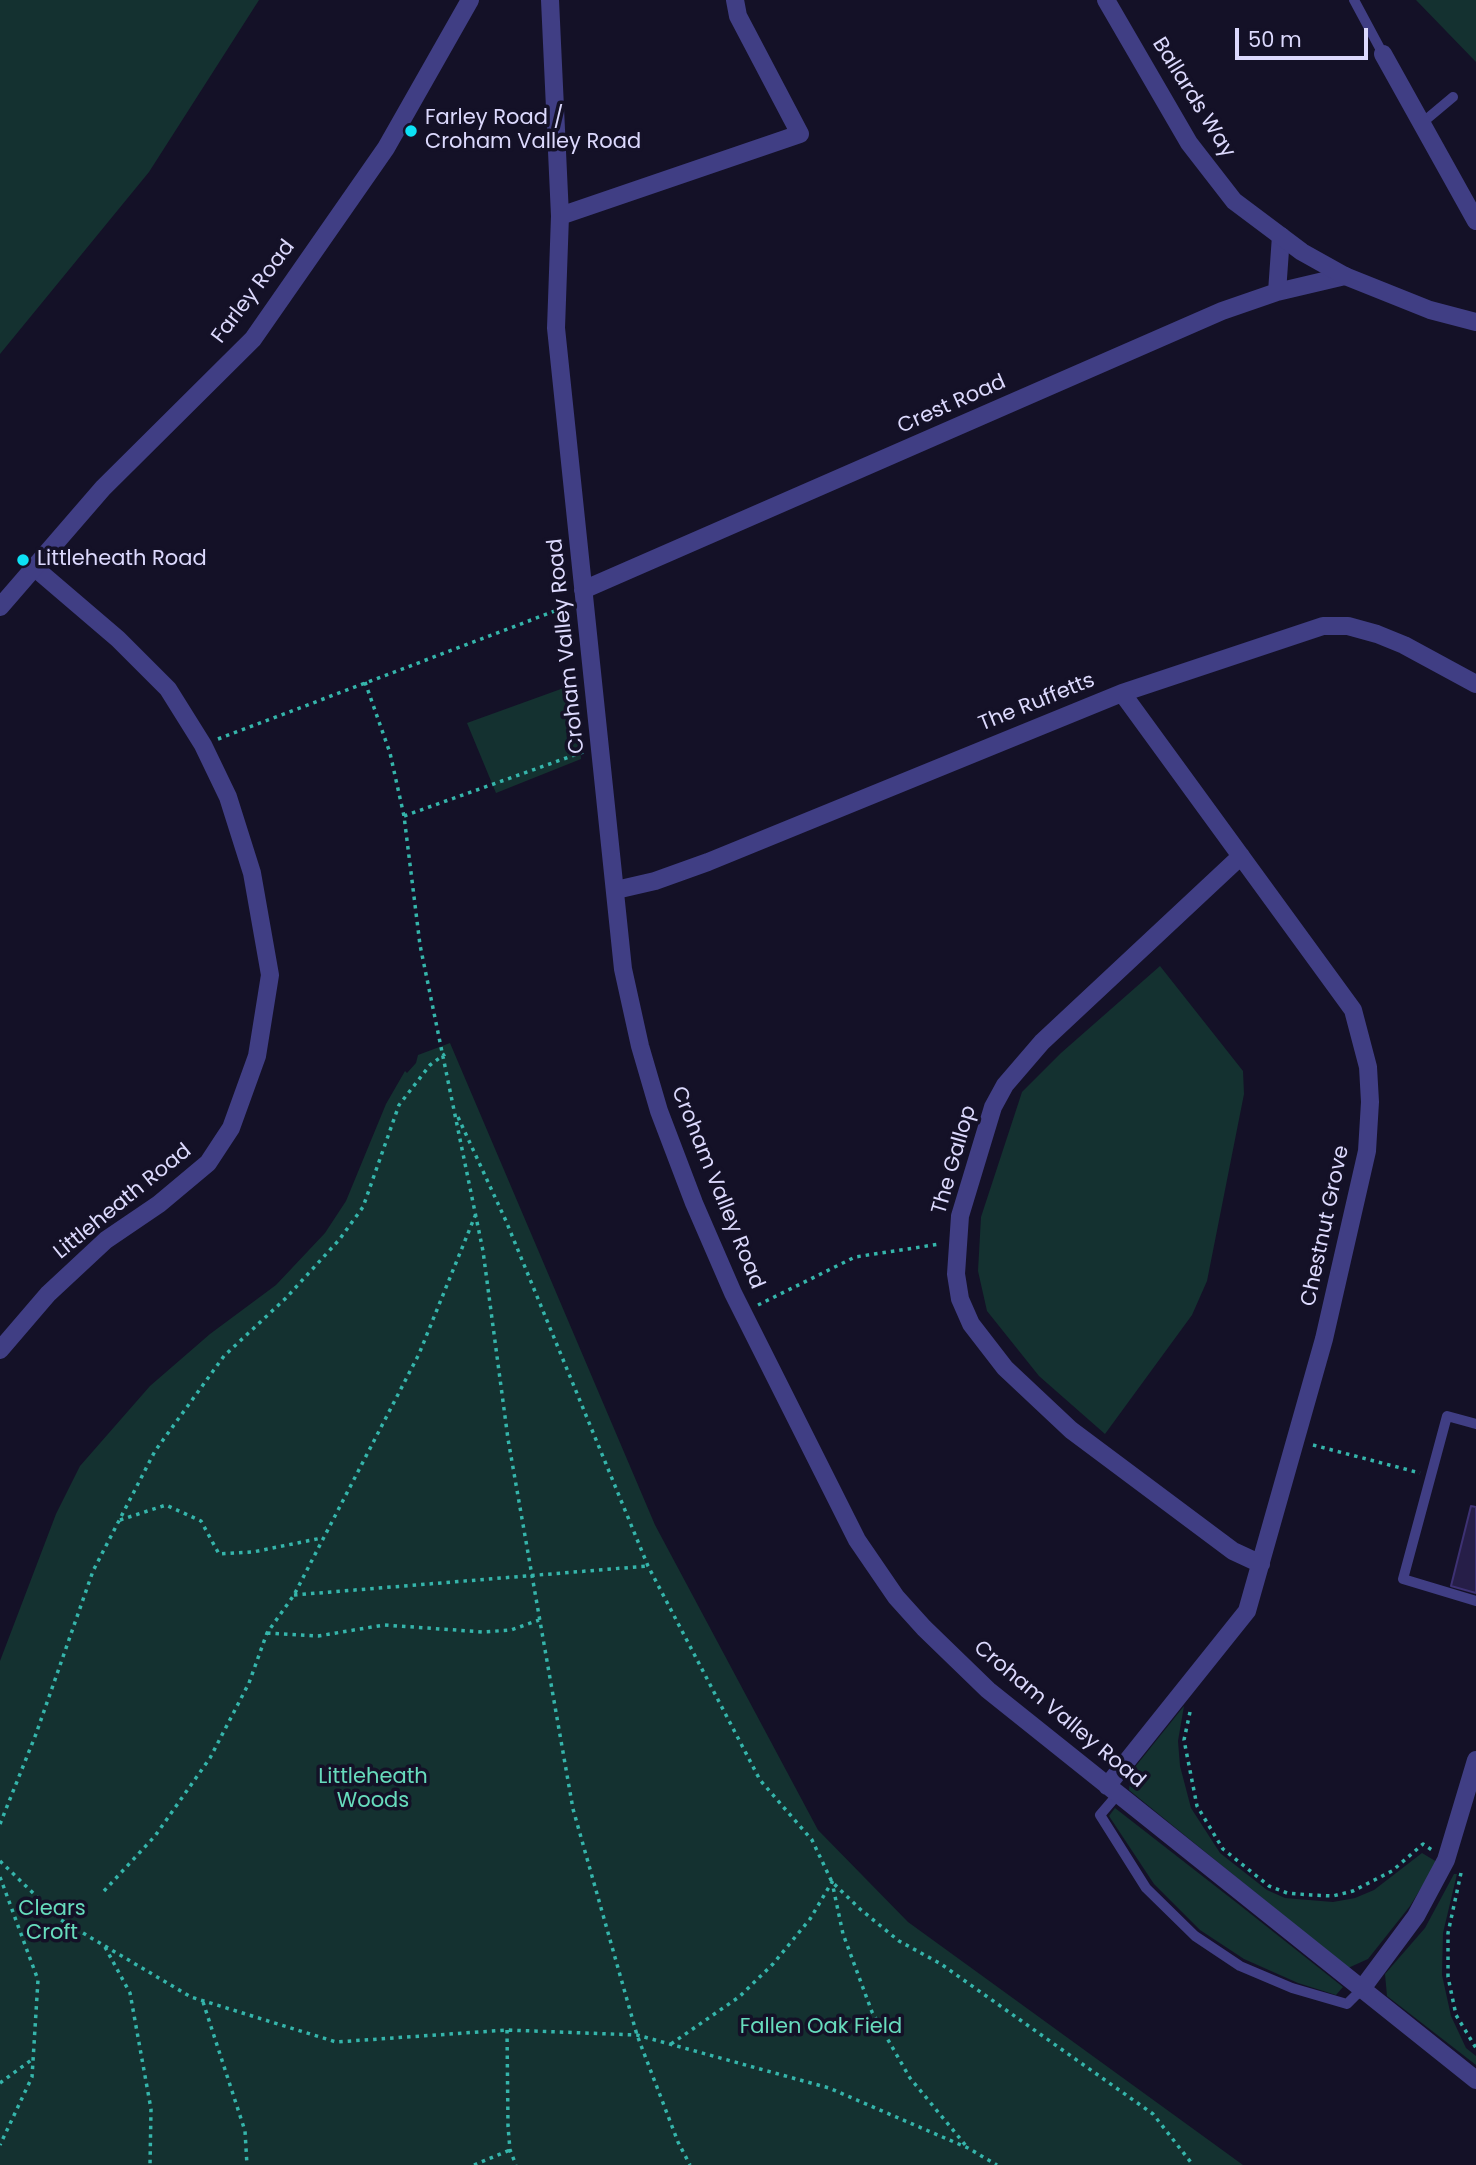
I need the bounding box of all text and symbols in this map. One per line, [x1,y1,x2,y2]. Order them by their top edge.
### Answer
scale bar [1238,14,1371,58]
text: 50 m [1248,25,1302,54]
street label: Ballards Way [1146,33,1240,163]
place label: Farley Road / Croham Valley Road [425,106,641,156]
marker: Farley Road / Croham Valley Road [403,123,419,139]
street label: Farley Road [207,235,301,349]
street label: Crest Road [894,370,1010,440]
street label: Croham Valley Road [543,537,591,755]
place label: Littleheath Road [37,547,207,573]
marker: Littleheath Road [15,552,31,568]
street label: The Ruffetts [975,668,1099,738]
street label: Croham Valley Road [665,1083,769,1293]
street label: The Gallop [927,1103,983,1217]
street label: Littleheath Road [49,1139,197,1265]
street label: Chestnut Grove [1297,1143,1355,1309]
street label: Croham Valley Road [968,1636,1150,1794]
park label: Littleheath Woods [318,1765,428,1815]
park label: Clears Croft [18,1897,86,1947]
park label: Fallen Oak Field [740,2015,902,2041]

